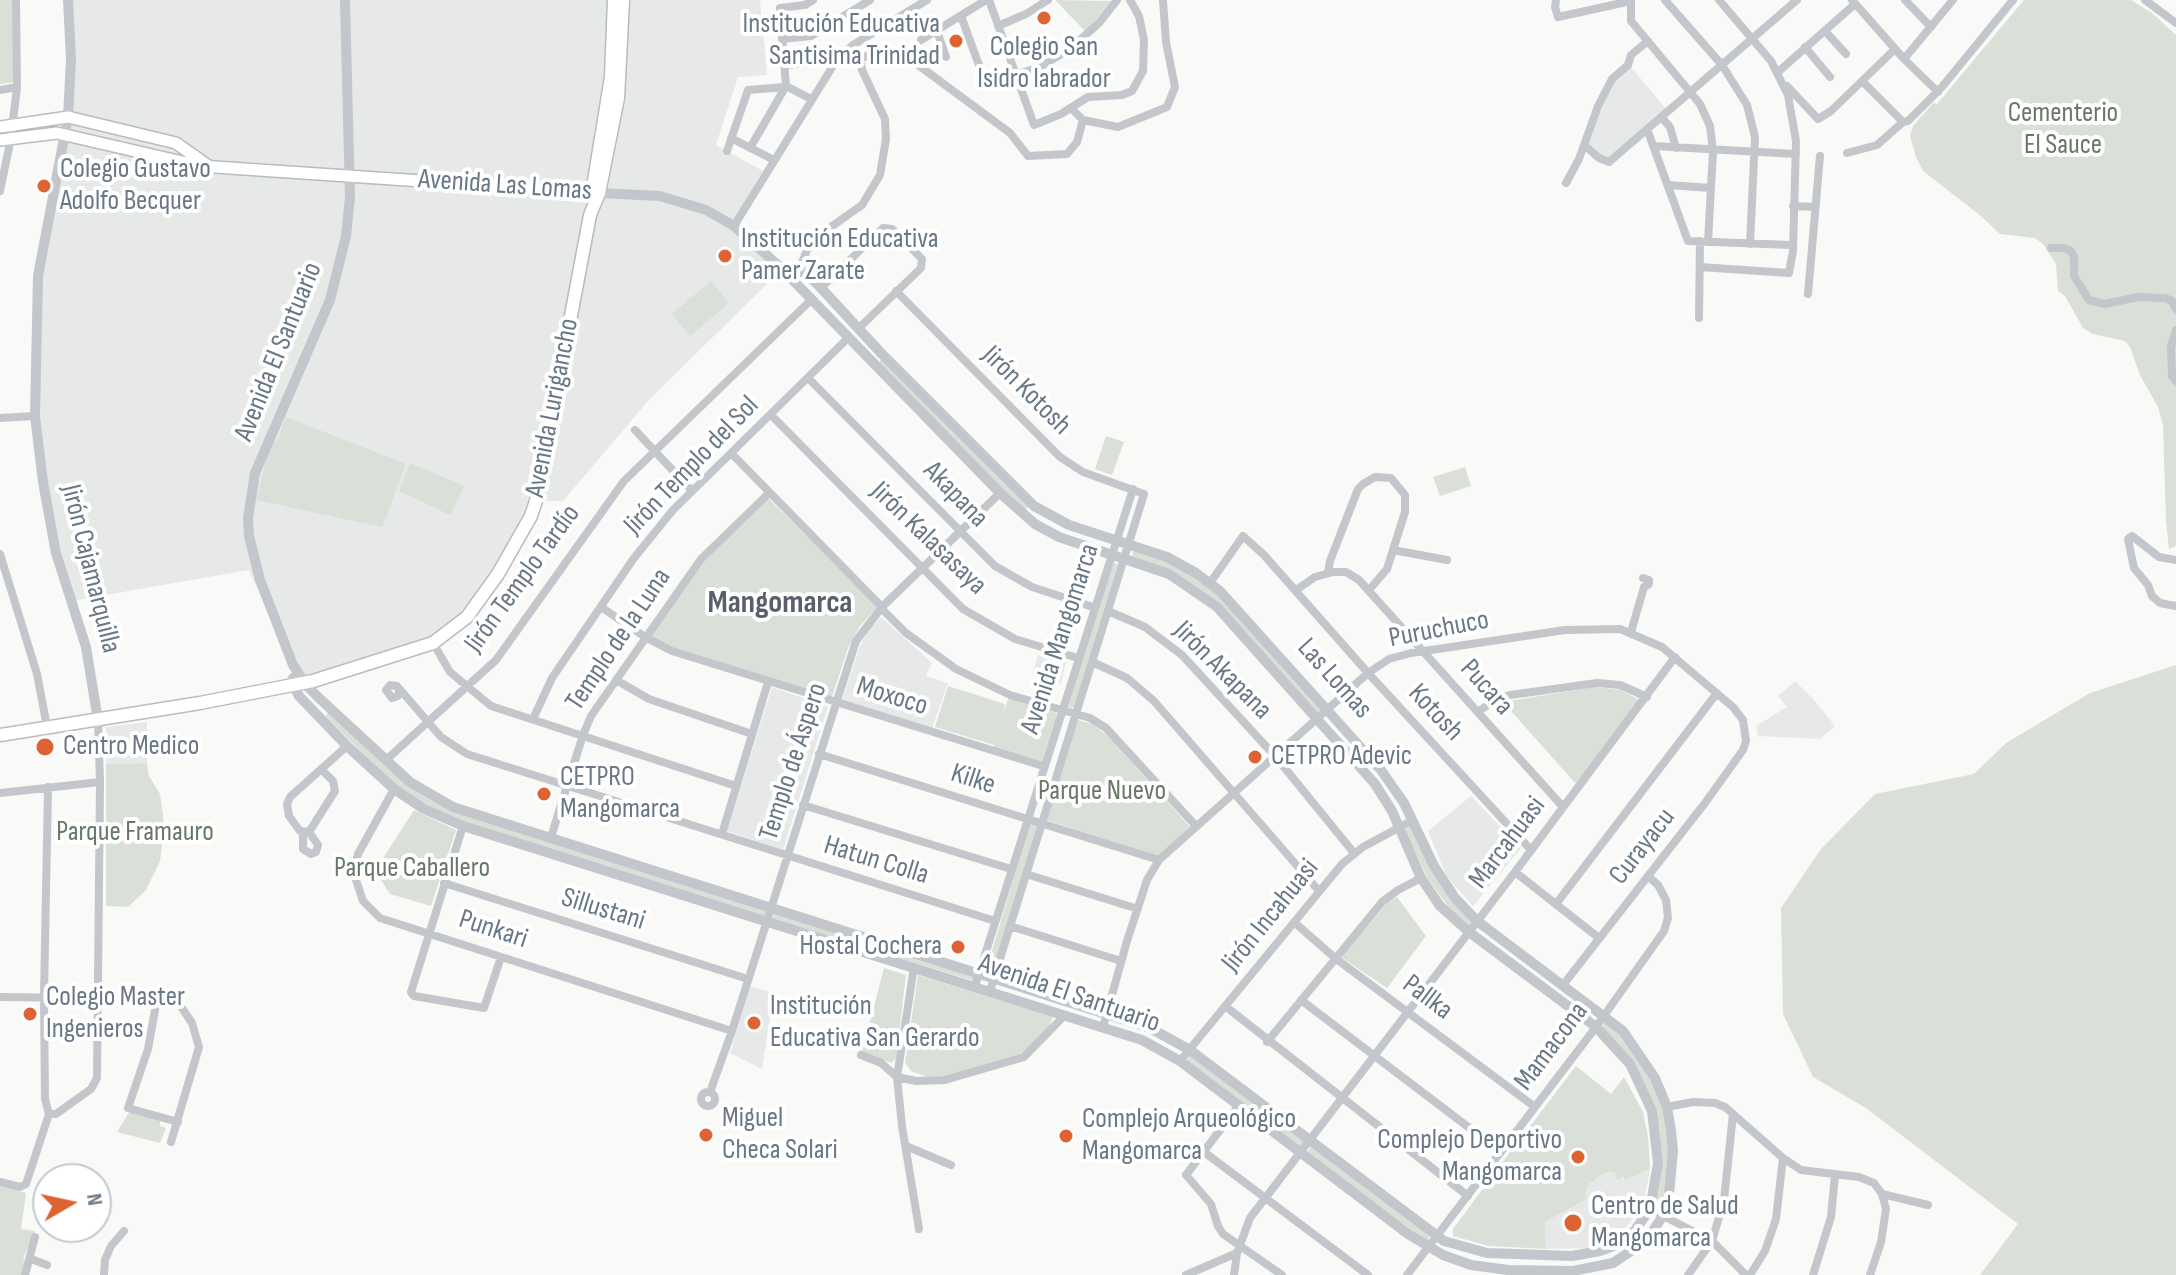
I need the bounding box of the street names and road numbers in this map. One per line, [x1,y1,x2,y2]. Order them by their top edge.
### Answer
street label: Avenida Las Lomas [417,163,593,209]
street label: Avenida El Santuario [228,258,330,446]
street label: Avenida Lurigancho [519,316,587,500]
street label: Jirón Kotosh [974,339,1078,443]
street label: Jirón Templo del Sol [618,390,766,542]
street label: Akapana [915,455,995,535]
street label: Jirón Kalasasaya [863,475,993,603]
street label: Jirón Cajamarquilla [53,481,127,657]
street label: Jirón Templo Tardío [458,498,588,660]
street label: Avenida Mangomarca [1014,540,1108,738]
street label: Templo de la Luna [559,563,679,717]
street label: Puruchuco [1386,604,1492,656]
street label: Jirón Akapana [1166,615,1278,727]
street label: Las Lomas [1289,632,1379,726]
street label: Pucara [1452,653,1520,723]
street label: Moxoco [852,670,932,724]
street label: Kotosh [1400,677,1470,749]
street label: Templo de Áspero [753,679,835,845]
street label: Kilke [947,757,999,803]
street label: Marcahuasi [1463,790,1553,896]
street label: Curayacu [1603,802,1683,892]
street label: Hatun Colla [820,829,932,893]
street label: Jirón Incahuasi [1215,853,1327,979]
street label: Sillustani [557,881,649,939]
street label: Punkari [454,903,532,957]
street label: Avenida El Santuario [974,947,1164,1041]
street label: Pallka [1395,968,1459,1028]
street label: Mamacona [1508,996,1596,1098]

